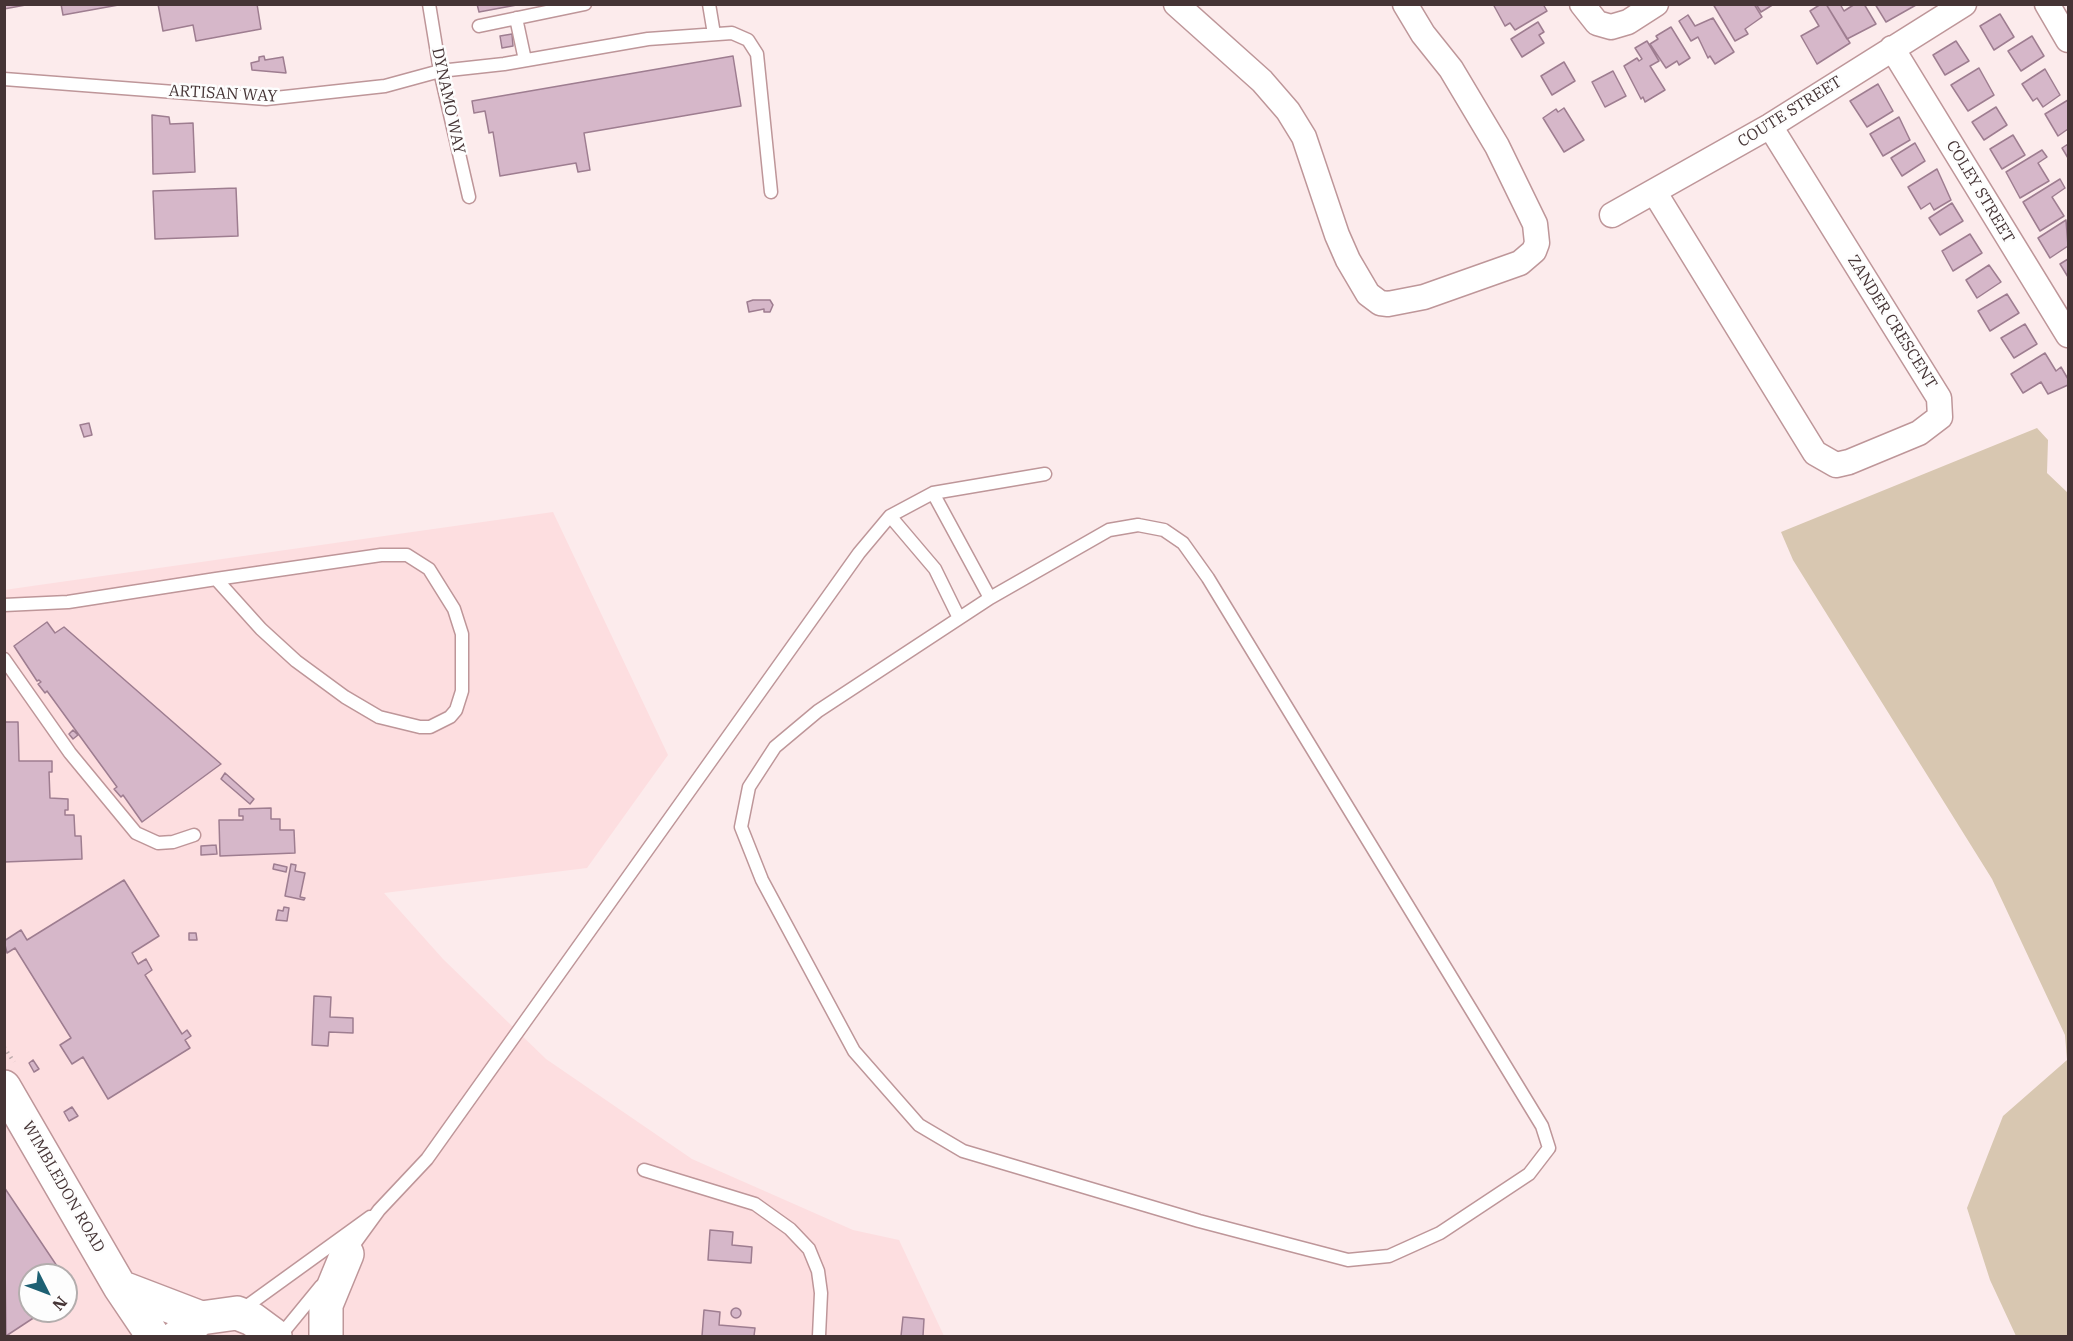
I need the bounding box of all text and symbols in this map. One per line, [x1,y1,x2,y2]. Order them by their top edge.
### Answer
street label: DYNAMO WAY [427,46,469,156]
street label: COUTE STREET [1734,72,1846,152]
street label: ARTISAN WAY [168,82,278,106]
street label: COLEY STREET [1942,137,2018,247]
street label: ZANDER CRESCENT [1843,252,1941,392]
street label: WIMBLEDON ROAD [18,1118,108,1256]
north arrow [18,1263,78,1323]
text: N [48,1292,72,1315]

